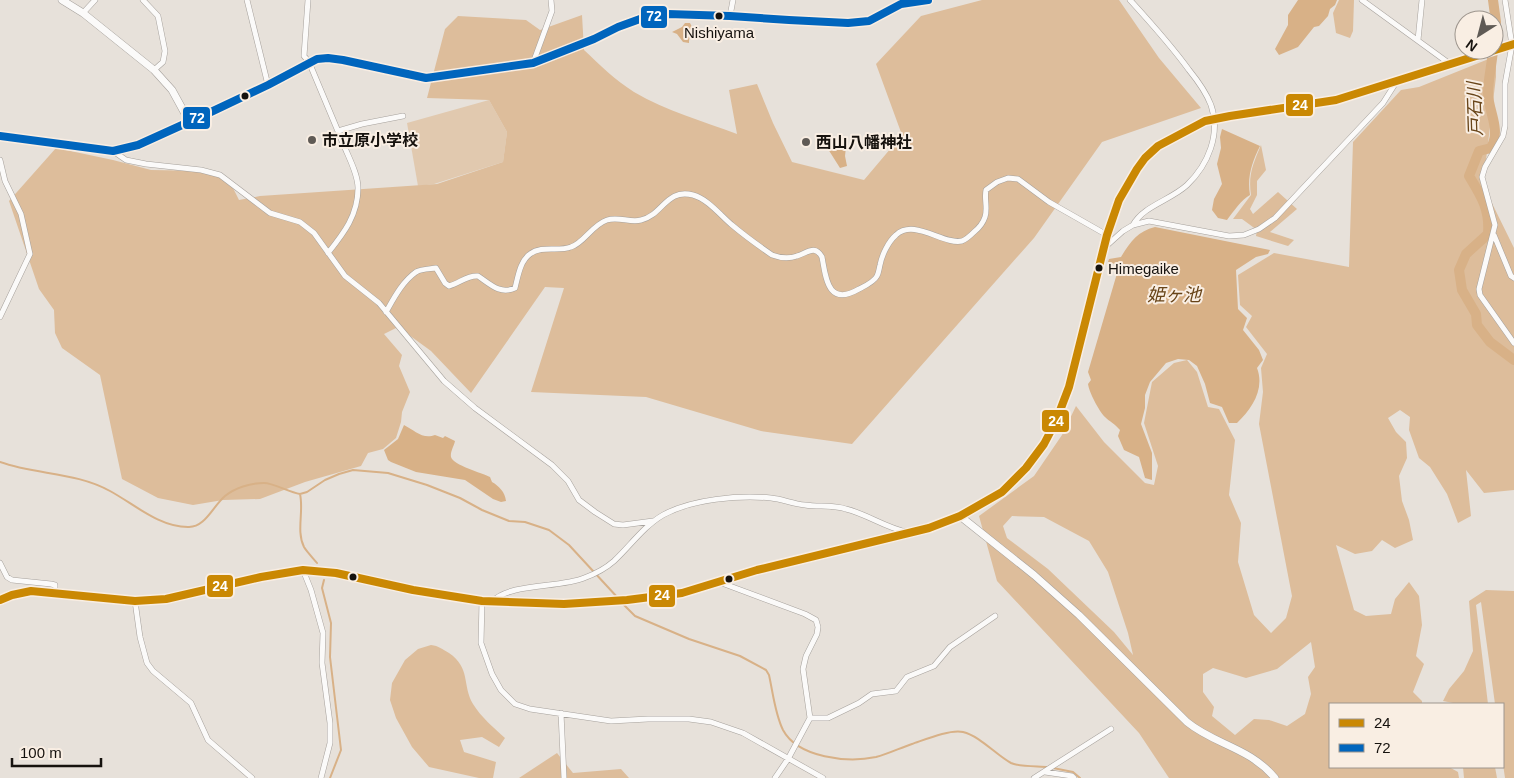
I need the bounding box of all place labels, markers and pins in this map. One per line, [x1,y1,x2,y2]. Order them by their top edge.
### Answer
marker: Nishiyama [714,11,724,21]
place label: Nishiyama [684,24,755,41]
unlabelled marker [240,91,250,101]
place label: 市立原小学校 [322,132,418,149]
place label: 西山八幡神社 [816,133,912,151]
marker: 市立原小学校 [306,134,318,146]
marker: 西山八幡神社 [800,136,812,148]
place label: Himegaike [1108,260,1179,277]
marker: Himegaike [1094,263,1104,273]
unlabelled marker [348,572,358,582]
unlabelled marker [724,574,734,584]

